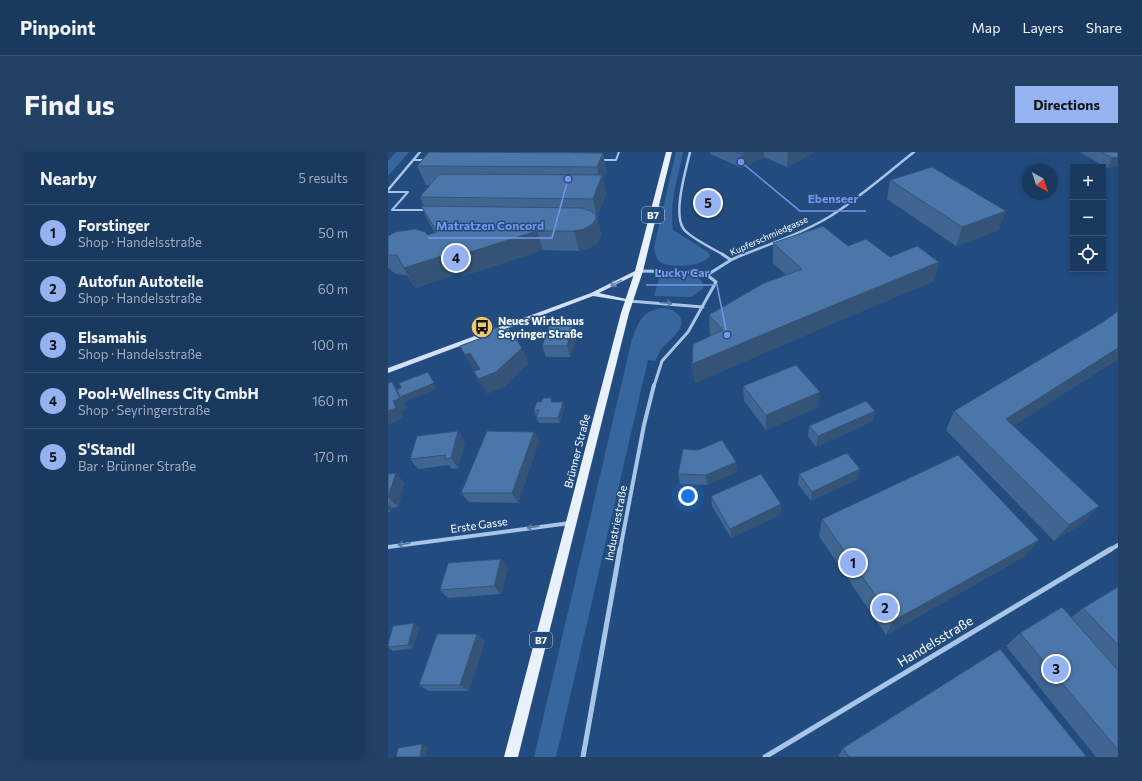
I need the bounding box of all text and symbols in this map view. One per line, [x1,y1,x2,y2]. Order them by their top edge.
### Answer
text: Pinpoint [20,16,96,39]
text: Map [972,19,1000,36]
text: Layers [1022,19,1064,36]
text: Share [1086,19,1122,36]
button: Directions [1015,86,1118,123]
text: Find us [24,87,115,121]
north arrow [1022,164,1058,200]
map controls [1070,164,1106,272]
button: + [1070,164,1106,200]
text: Nearby [40,168,97,189]
text: 5 results [298,170,348,186]
callout: Ebenseer [800,187,866,211]
pin: 5 [695,188,721,218]
text: Ebenseer [808,191,858,205]
button: − [1070,200,1106,236]
road number: B7 [642,207,664,223]
street label: Kupferschmiedgasse [728,213,810,258]
callout: Matratzen Concord [428,214,552,238]
text: Forstinger [78,216,150,234]
text: Matratzen Concord [436,218,544,232]
text: 1 [50,225,56,241]
text: 50 m [318,225,348,241]
text: Shop · Handelsstraße [78,234,202,250]
button: locate [1070,236,1106,272]
pin: 4 [443,243,469,273]
callout: Lucky Car [646,261,717,285]
text: Lucky Car [655,265,709,279]
text: Autofun Autoteile [78,272,203,290]
one-way arrow [610,280,622,287]
text: 2 [49,281,57,297]
text: 60 m [318,281,348,297]
text: Shop · Handelsstraße [78,290,202,306]
one-way arrow [659,299,672,306]
bus stop icon: Neues Wirtshaus Seyringer Straße [469,314,495,340]
place label: Neues Wirtshaus Seyringer Straße [498,314,584,340]
text: Elsamahis [78,328,147,346]
text: 3 [49,337,57,353]
text: 100 m [312,337,348,353]
text: Shop · Handelsstraße [78,346,202,362]
text: Pool+Wellness City GmbH [78,384,259,402]
text: 4 [49,393,57,409]
text: 160 m [312,393,348,409]
text: Shop · Seyringerstraße [78,402,210,418]
street label: Brünner Straße [561,412,592,489]
text: S'Standl [78,440,135,458]
text: 5 [49,449,57,465]
text: 170 m [313,449,348,465]
text: Bar · Brünner Straße [78,458,196,474]
street label: Industriestraße [602,484,629,562]
your location [678,486,698,506]
street label: Erste Gasse [449,514,509,535]
one-way arrow [527,523,540,531]
one-way arrow [398,540,411,548]
pin: 1 [840,548,866,578]
pin: 2 [872,593,898,623]
street label: Handelsstraße [894,612,976,670]
road number: B7 [530,632,552,648]
pin: 3 [1043,654,1069,684]

